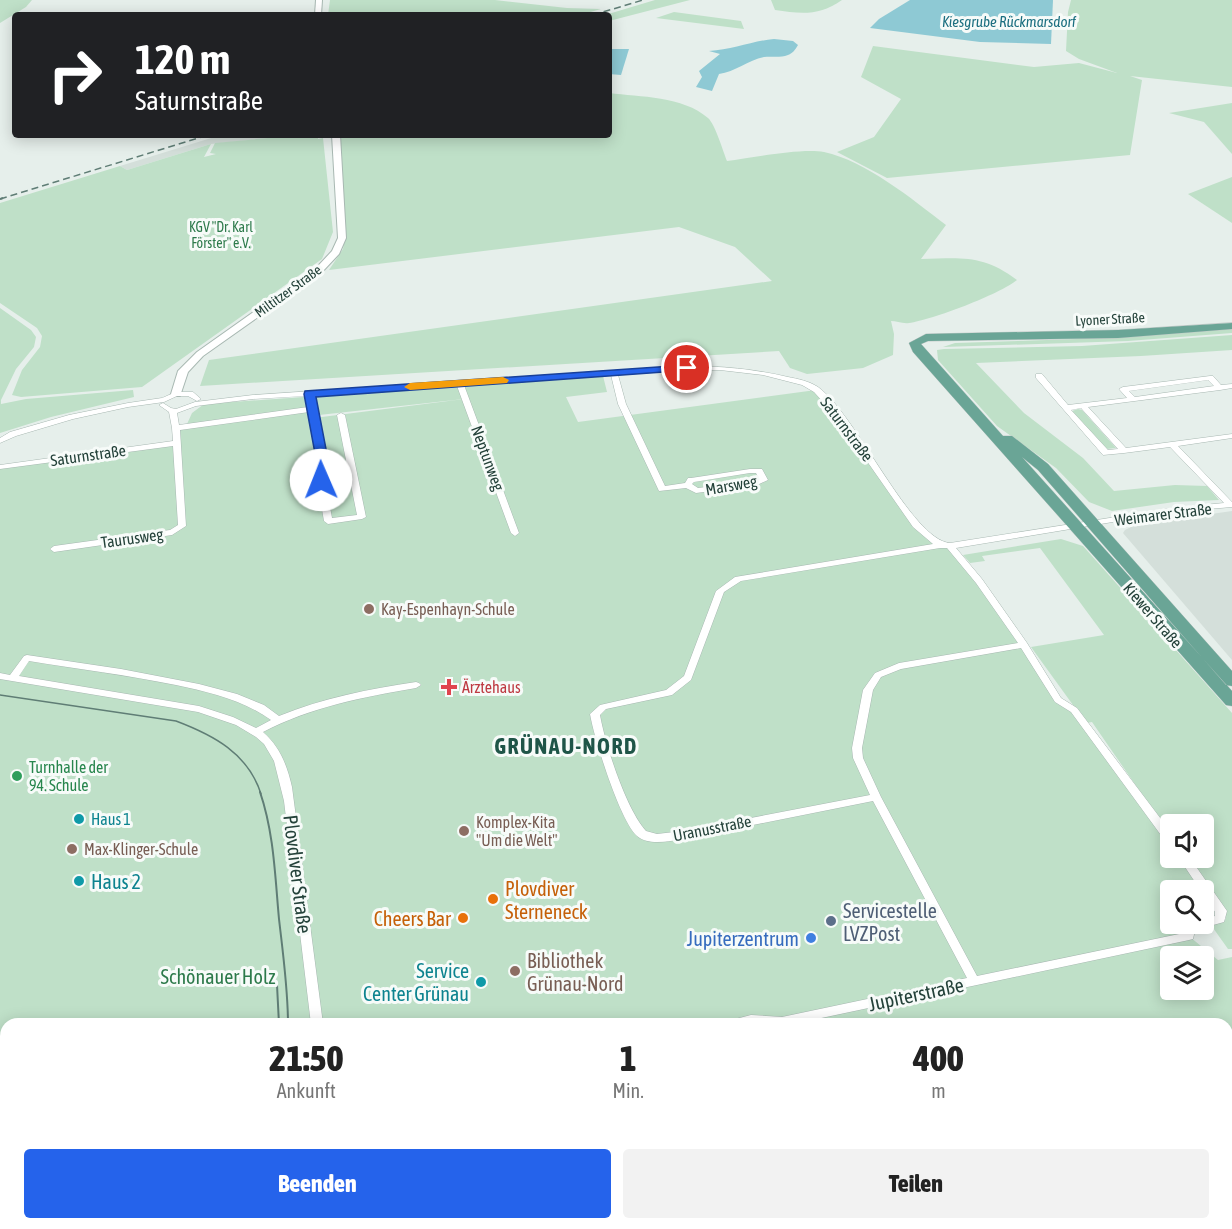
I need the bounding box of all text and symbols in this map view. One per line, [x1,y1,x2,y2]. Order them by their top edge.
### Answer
water label: Kiesgrube Rückmarsdorf [942,13,1077,30]
text: 120 m [135,35,230,83]
icon: right [36,36,114,114]
text: Saturnstraße [135,85,263,116]
park label: KGV "Dr. Karl Förster" e.V. [189,219,253,251]
street label: Miltitzer Straße [252,262,324,320]
street label: Lyoner Straße [1075,309,1145,329]
pin [661,342,712,393]
icon: arrive [670,351,703,384]
street label: Saturnstraße [817,393,877,465]
street label: Neptunweg [467,423,508,493]
street label: Saturnstraße [49,441,127,469]
position arrow [289,448,353,512]
street label: Marsweg [704,472,758,499]
street label: Weimarer Straße [1113,499,1213,529]
street label: Taurusweg [100,525,165,552]
street label: Kiewer Straße [1120,579,1186,651]
place label: Kay-Espenhayn-Schule [381,600,515,619]
marker: Kay-Espenhayn-Schule [362,602,376,616]
marker: Ärztehaus [440,678,458,696]
place label: Ärztehaus [462,678,521,696]
district label: GRÜNAU-NORD [494,733,638,759]
place label: Turnhalle der 94. Schule [29,758,108,794]
marker: Turnhalle der 94. Schule [10,769,24,783]
place label: Haus 1 [91,810,131,828]
marker: Haus 1 [72,812,86,826]
street label: Uranusstraße [671,812,753,844]
street label: Plovdiver Straße [279,813,317,935]
place label: Komplex-Kita "Um die Welt" [476,813,558,849]
map controls [1160,814,1214,1000]
button: sound [1160,814,1214,868]
marker: Komplex-Kita "Um die Welt" [457,824,471,838]
place label: Max-Klinger-Schule [84,840,198,859]
marker: Max-Klinger-Schule [65,842,79,856]
place label: Haus 2 [91,870,141,893]
marker: Haus 2 [72,874,86,888]
place label: Plovdiver Sterneneck [505,877,588,923]
button: search [1160,880,1214,934]
marker: Plovdiver Sterneneck [486,892,500,906]
place label: Servicestelle LVZPost [843,899,937,945]
place label: Cheers Bar [374,907,452,930]
marker: Cheers Bar [456,911,470,925]
marker: Servicestelle LVZPost [824,914,838,928]
place label: Jupiterzentrum [687,927,799,950]
marker: Jupiterzentrum [804,931,818,945]
button: layers [1160,946,1214,1000]
place label: Bibliothek Grünau-Nord [527,949,623,995]
place label: Service Center Grünau [363,959,469,1005]
marker: Bibliothek Grünau-Nord [508,964,522,978]
park label: Schönauer Holz [161,965,275,988]
street label: Jupiterstraße [866,973,966,1015]
marker: Service Center Grünau [474,975,488,989]
text: 21:50 [269,1037,343,1079]
text: 1 [620,1037,637,1079]
text: 400 [913,1037,964,1079]
text: Ankunft [277,1079,336,1102]
text: Min. [613,1079,644,1102]
text: m [931,1079,946,1102]
button: Beenden [24,1149,611,1218]
button: Teilen [623,1149,1209,1218]

